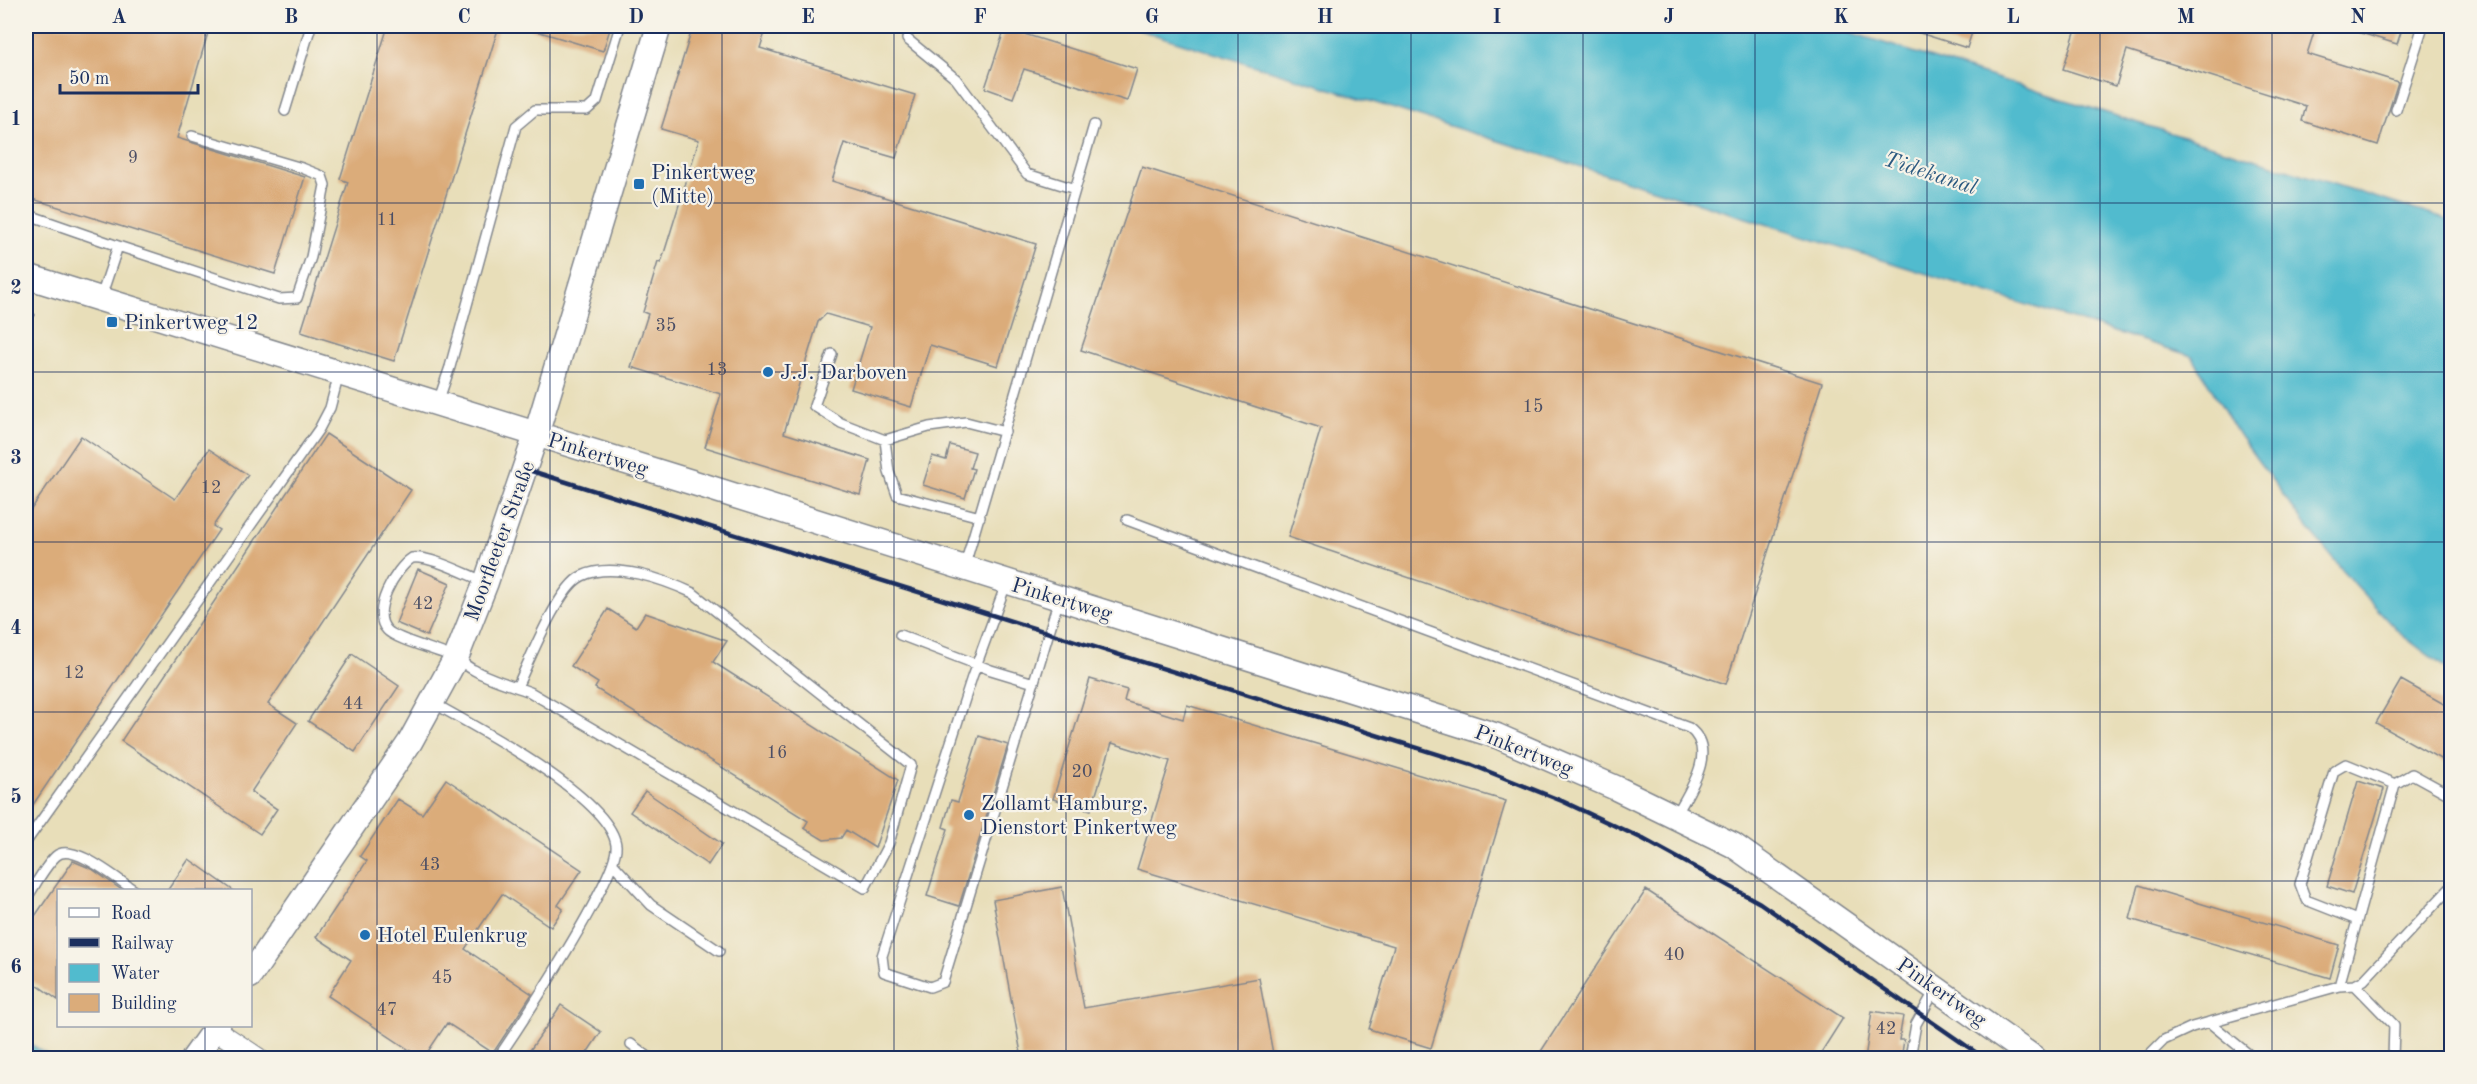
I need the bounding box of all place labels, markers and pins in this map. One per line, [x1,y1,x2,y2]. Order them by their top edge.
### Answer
place label: Pinkertweg (Mitte) [651,163,756,208]
marker: Pinkertweg (Mitte) [632,177,646,191]
place label: Pinkertweg 12 [124,313,258,334]
marker: Pinkertweg 12 [105,315,119,329]
place label: J.J. Darboven [780,363,907,384]
marker: J.J. Darboven [761,365,775,379]
place label: Zollamt Hamburg, Dienstort Pinkertweg [981,794,1178,839]
marker: Zollamt Hamburg, Dienstort Pinkertweg [962,808,976,822]
place label: Hotel Eulenkrug [377,926,528,947]
marker: Hotel Eulenkrug [358,928,372,942]

